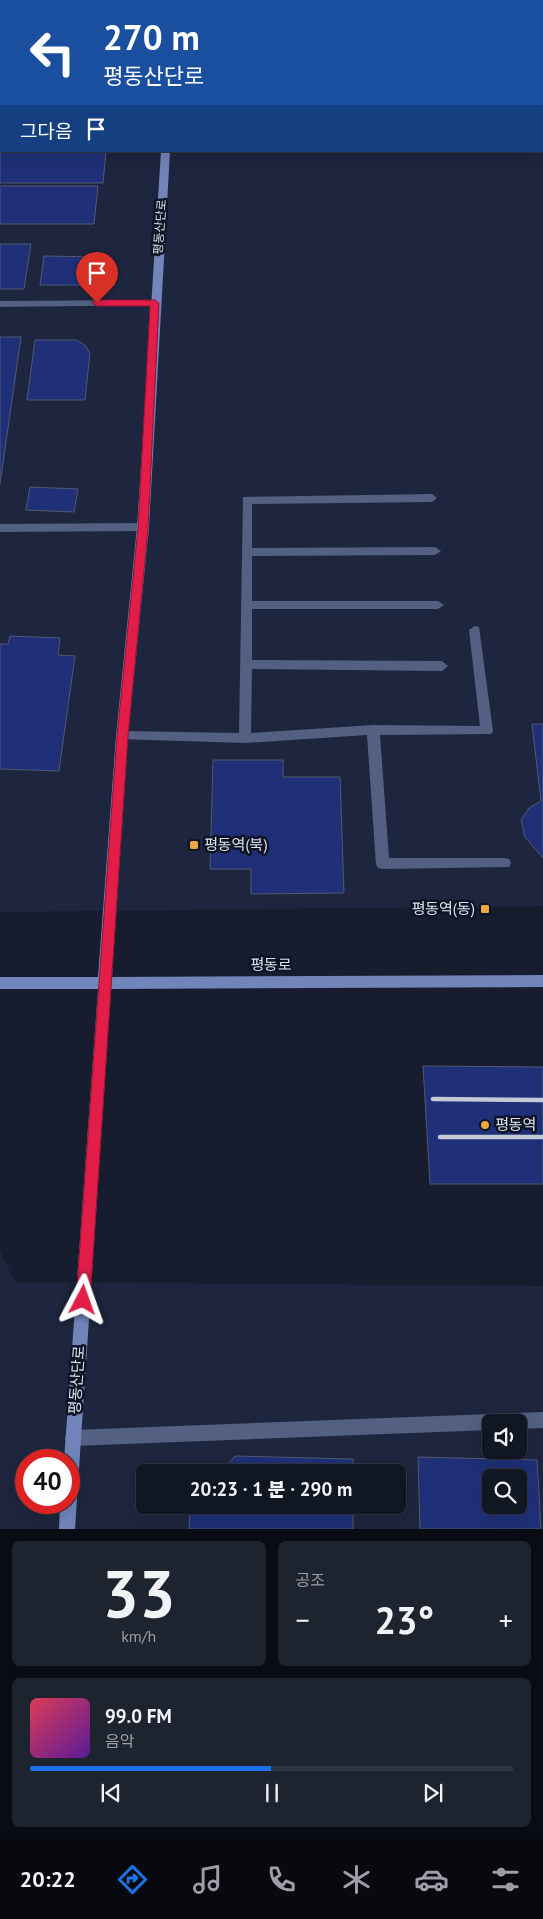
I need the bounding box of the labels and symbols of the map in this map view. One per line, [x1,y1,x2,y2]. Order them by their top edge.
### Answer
street label: 평동산단로 [150,199,169,255]
pin [76,252,118,303]
place label: 평동역(북) [204,835,268,854]
marker: 평동역(북) [188,839,200,851]
place label: 평동역(동) [411,899,475,918]
marker: 평동역(동) [479,903,491,915]
street label: 평동로 [250,955,292,974]
place label: 평동역 [495,1115,536,1134]
marker: 평동역 [479,1119,491,1131]
position arrow [56,1273,108,1325]
street label: 평동산단로 [65,1345,88,1415]
speed limit sign: 40 [15,1449,80,1514]

